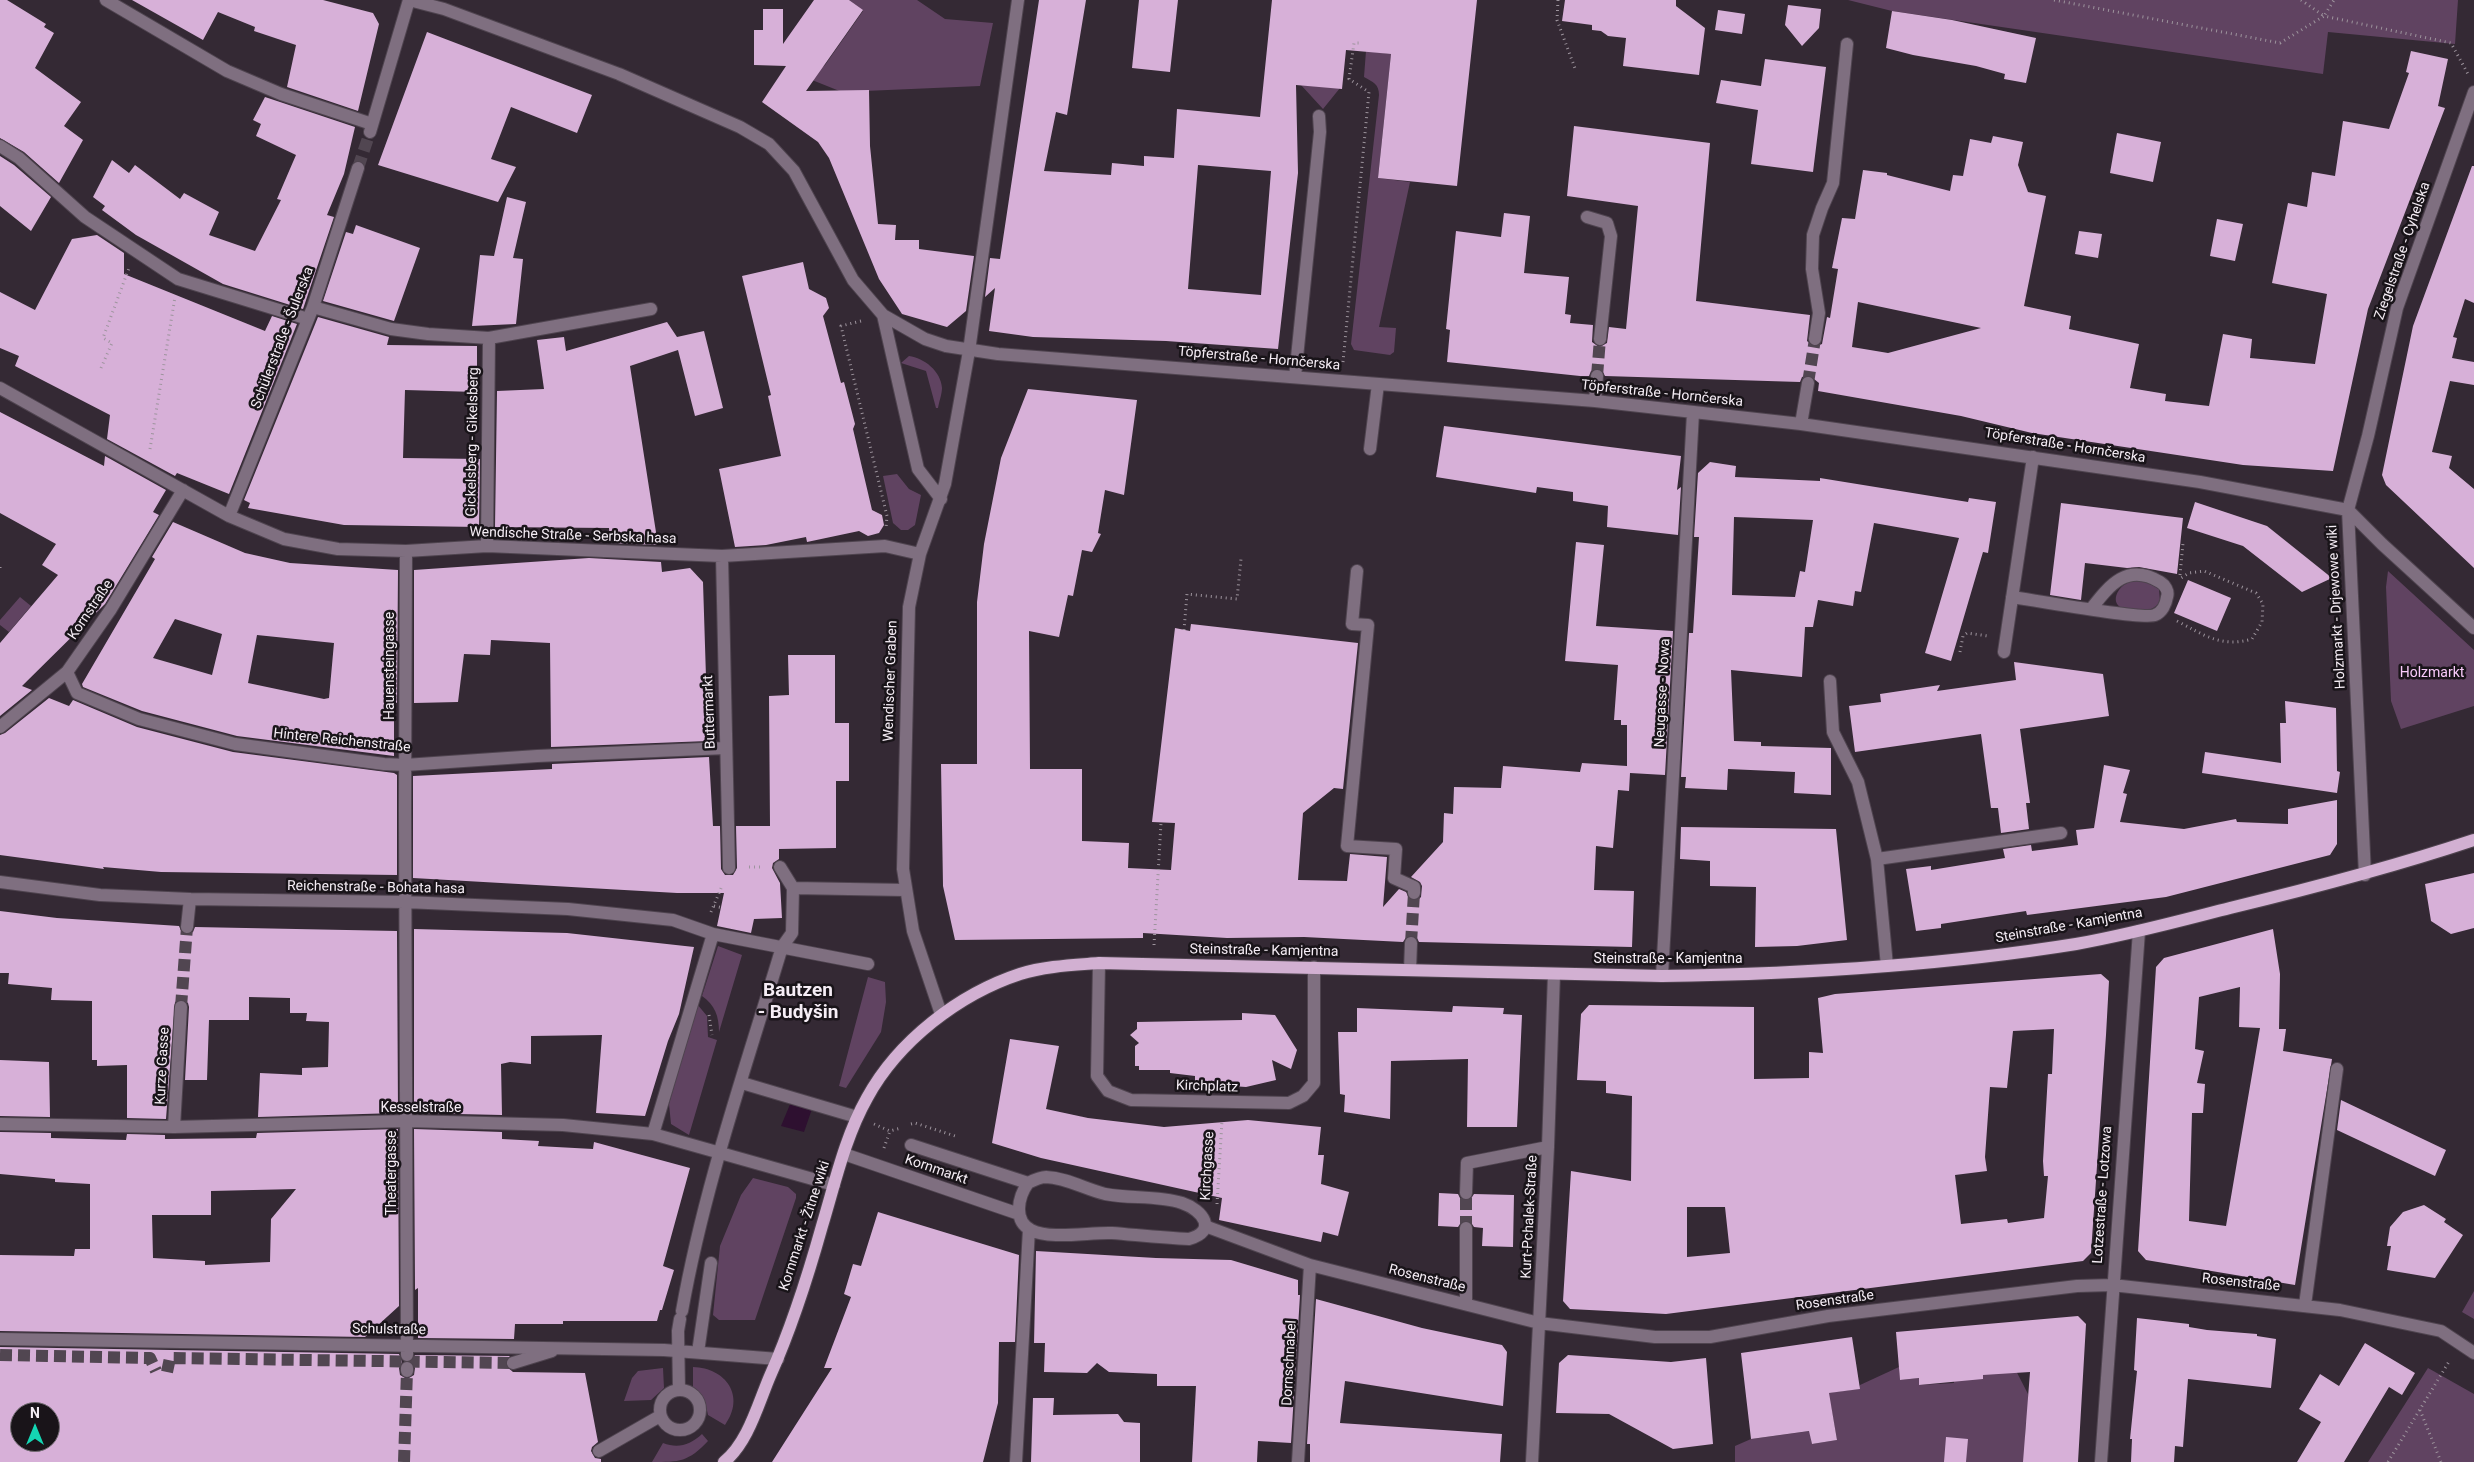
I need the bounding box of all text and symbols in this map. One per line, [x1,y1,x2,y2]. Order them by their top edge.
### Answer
street label: Ziegelstraße - Cyhelska [2372,180,2434,322]
street label: Schülerstraße - Šulerska [248,265,318,411]
street label: Töpferstraße - Hornčerska [1177,344,1341,374]
street label: Gickelsberg - Gikelsberg [463,367,483,517]
street label: Töpferstraße - Hornčerska [1580,377,1744,411]
street label: Töpferstraße - Hornčerska [1983,425,2147,467]
street label: Wendische Straße - Serbska hasa [469,524,677,548]
street label: Holzmarkt - Drjewowe wiki [2324,524,2350,690]
street label: Kornstraße [65,577,117,643]
street label: Hauensteingasse [382,612,398,720]
street label: Wendischer Graben [880,620,902,742]
street label: Neugasse - Nowa [1652,638,1674,748]
park label: Holzmarkt [2400,665,2464,681]
street label: Buttermarkt [700,675,720,749]
street label: Hintere Reichenstraße [273,725,411,757]
street label: Reichenstraße - Bohata hasa [287,878,465,898]
street label: Steinstraße - Kamjentna [1994,905,2144,947]
street label: Steinstraße - Kamjentna [1189,941,1339,961]
street label: Steinstraße - Kamjentna [1593,951,1743,967]
district label: Bautzen - Budyšin [758,980,838,1024]
street label: Kurze Gasse [153,1027,173,1105]
street label: Kirchplatz [1176,1078,1238,1096]
street label: Kesselstraße [381,1100,461,1116]
street label: Lotzestraße - Lotzowa [2090,1126,2116,1264]
street label: Theatergasse [384,1130,400,1216]
street label: Kirchgasse [1198,1131,1218,1201]
street label: Kornmarkt [902,1151,970,1189]
street label: Kurt-Pchalek-Straße [1518,1155,1542,1279]
street label: Kornmarkt - Žitne wiki [776,1159,834,1293]
street label: Rosenstraße [1387,1261,1467,1297]
street label: Rosenstraße [2201,1271,2281,1295]
street label: Rosenstraße [1795,1287,1875,1315]
street label: Dornschnabel [1279,1320,1301,1406]
street label: Schulstraße [352,1321,426,1339]
north arrow [10,1402,60,1452]
text: N [30,1405,40,1421]

